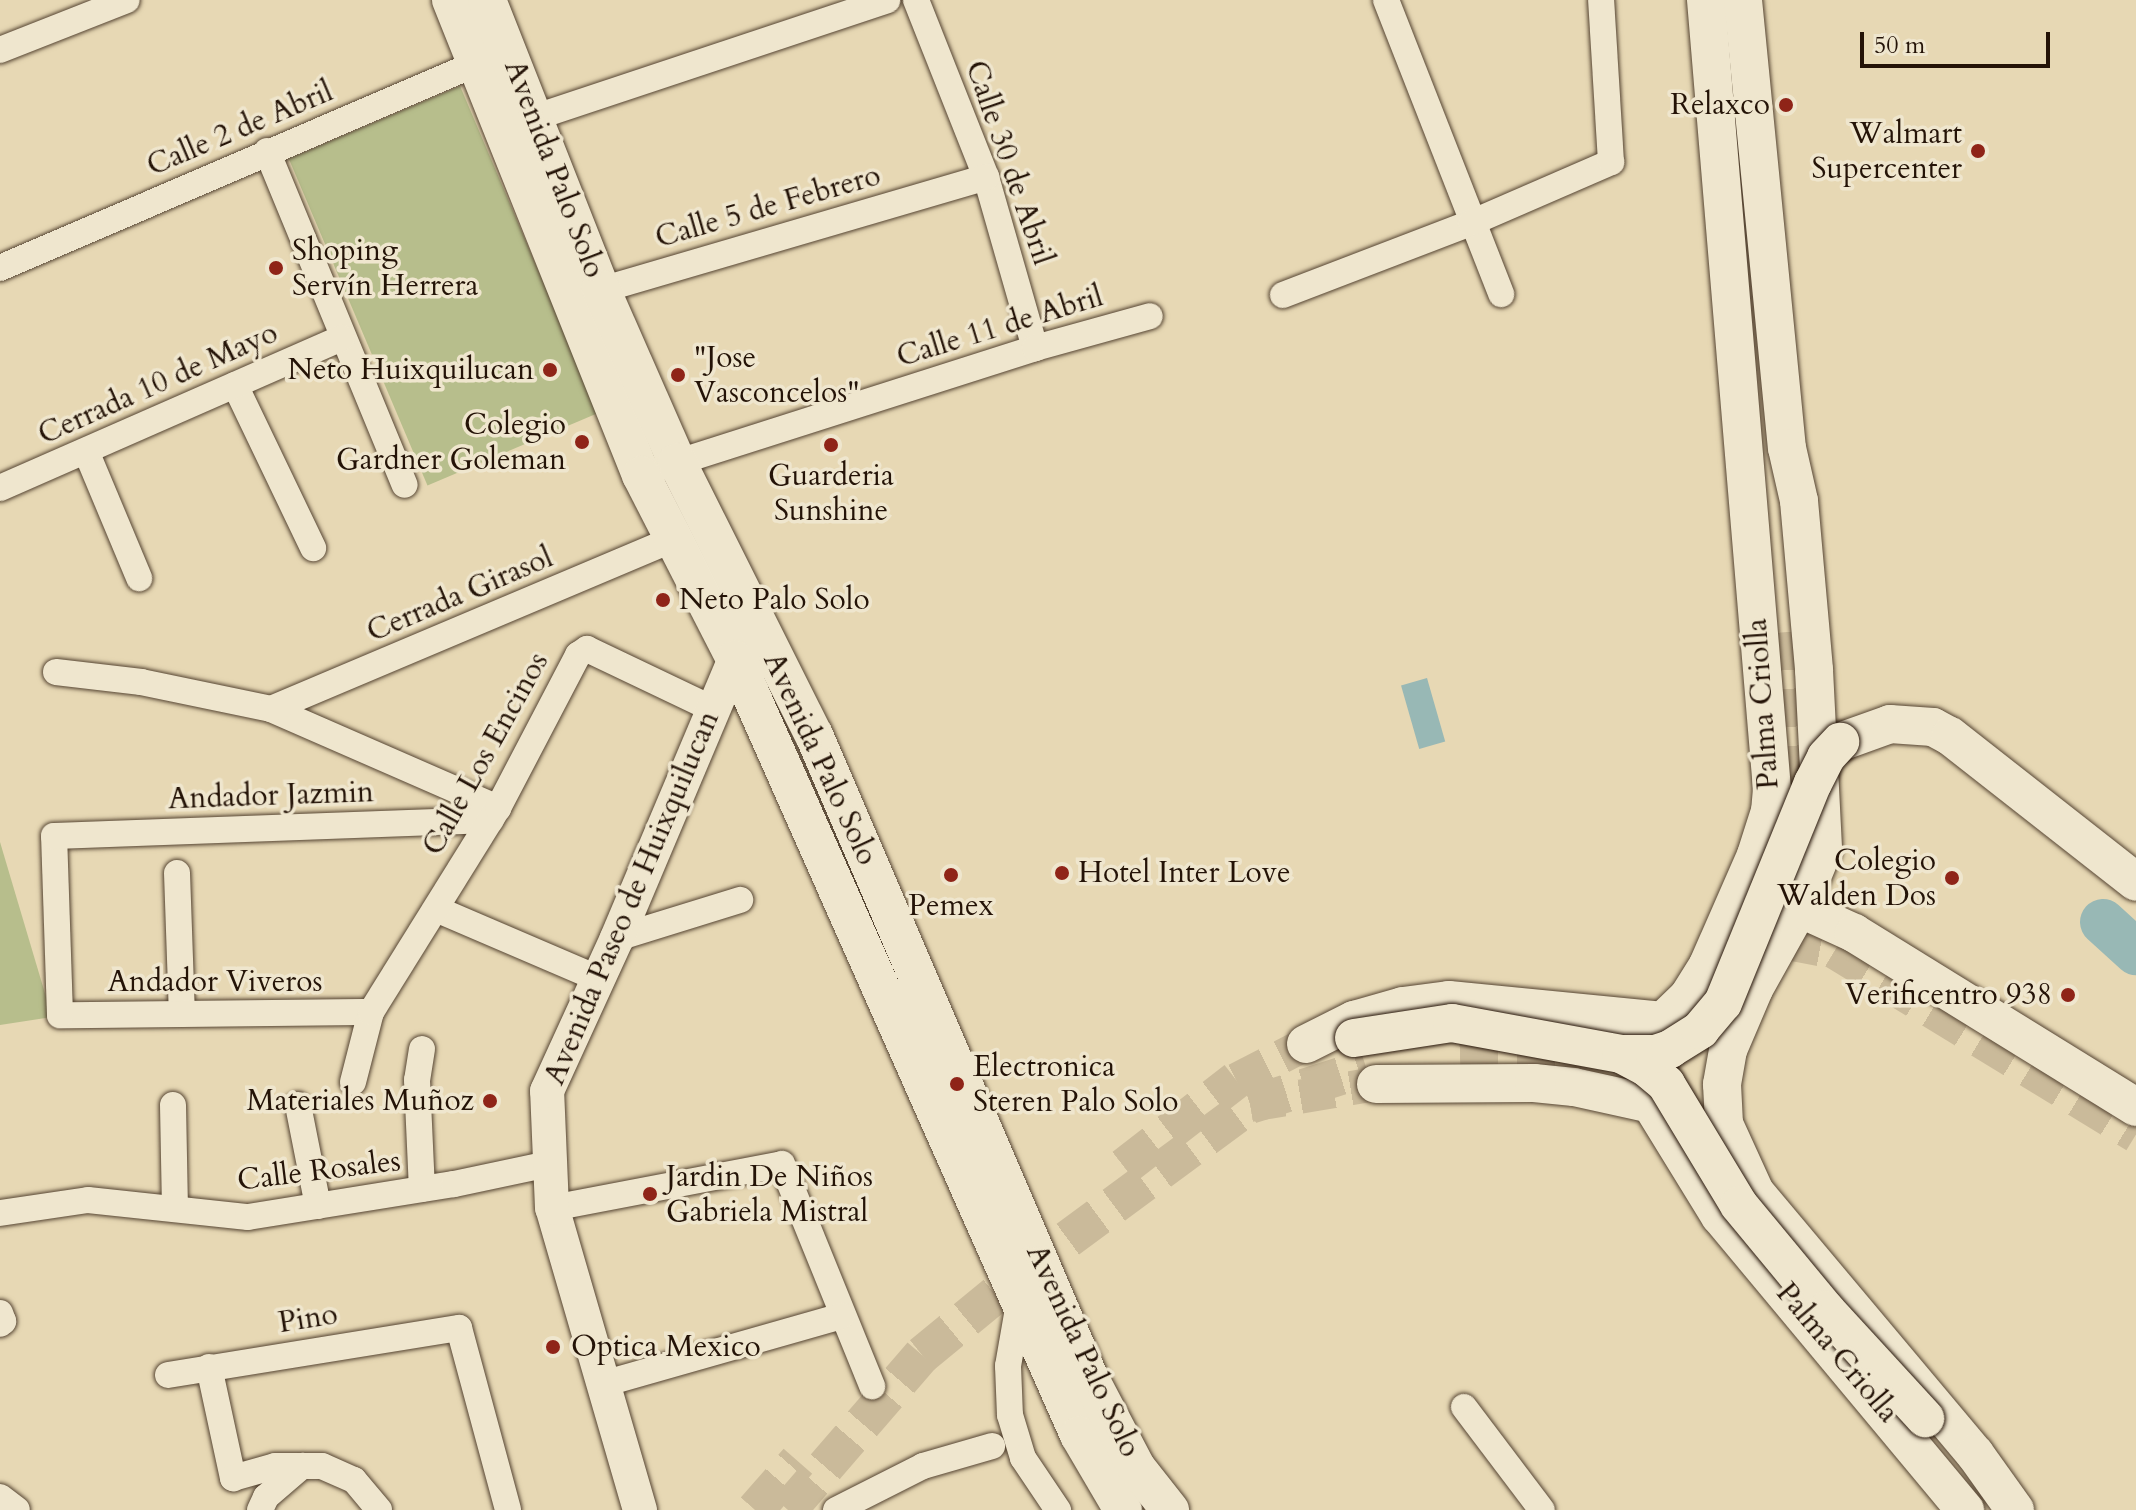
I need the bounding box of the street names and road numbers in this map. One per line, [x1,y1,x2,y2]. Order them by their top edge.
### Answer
street label: Avenida Palo Solo [496,55,612,283]
street label: Calle 30 de Abril [957,56,1061,270]
street label: Calle 2 de Abril [142,74,338,184]
street label: Calle 5 de Febrero [651,158,885,256]
street label: Calle 11 de Abril [893,279,1107,375]
street label: Cerrada 10 de Mayo [33,315,283,453]
street label: Cerrada Girasol [362,540,558,650]
street label: Palma Criolla [1739,617,1787,791]
street label: Calle Los Encinos [415,646,557,862]
street label: Avenida Palo Solo [755,647,885,871]
street label: Avenida Paseo de Huixquilucan [537,706,727,1090]
street label: Andador Jazmin [167,774,375,818]
street label: Andador Viveros [108,964,322,1000]
street label: Calle Rosales [235,1143,403,1199]
street label: Avenida Palo Solo [1018,1239,1148,1463]
street label: Palma Criolla [1768,1276,1906,1430]
street label: Pino [276,1297,340,1341]

